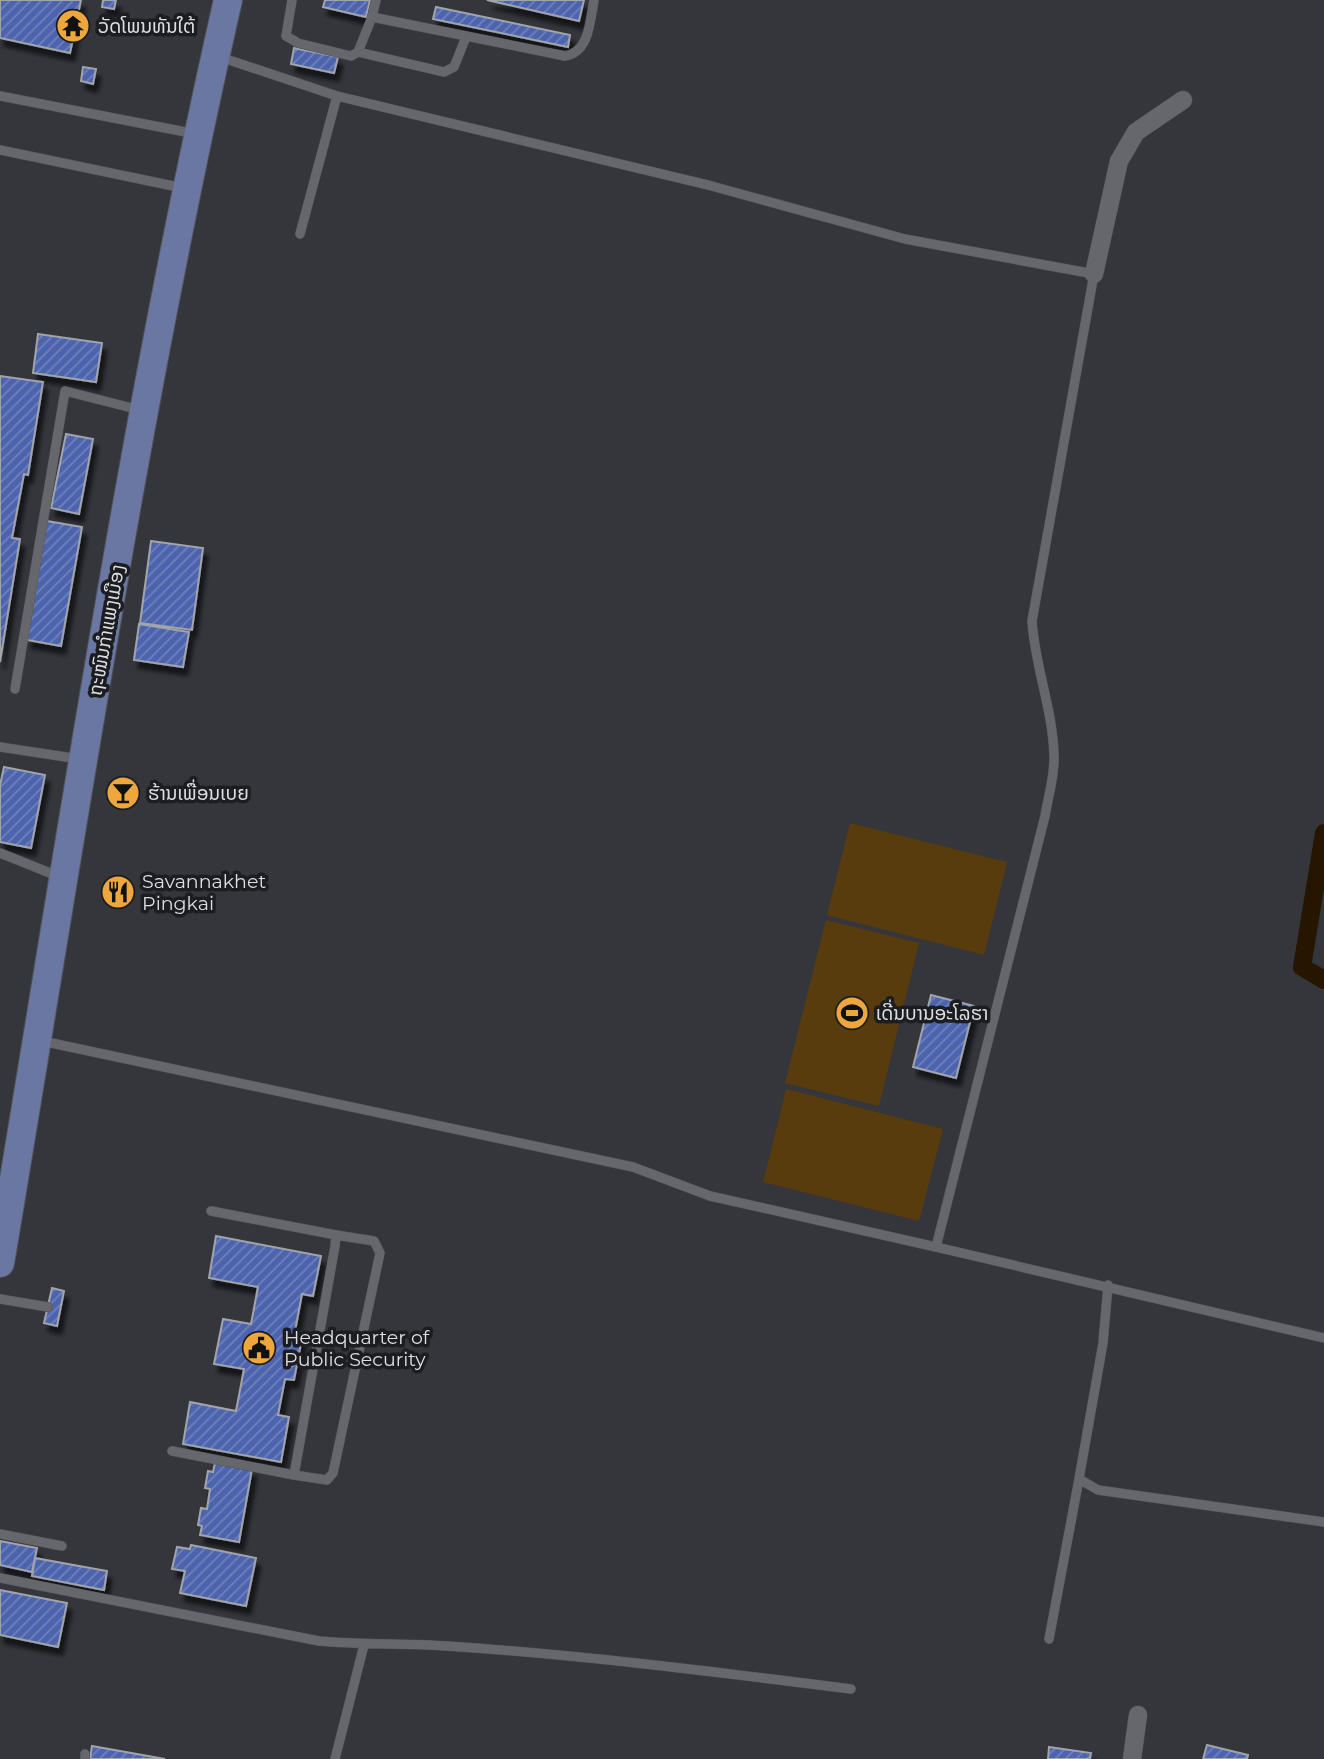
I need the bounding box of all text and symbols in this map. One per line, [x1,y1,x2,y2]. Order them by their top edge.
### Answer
temple icon: ວັດໂພນທັນໃຕ້ [54,7,92,45]
place label: ວັດໂພນທັນໃຕ້ [98,15,196,38]
street label: ຖະໜົນກຳແພງເມືອງ [84,563,129,698]
bar icon: ຮ້ານເພື່ອນເບຍ [104,774,142,812]
place label: ຮ້ານເພື່ອນເບຍ [148,779,249,805]
place label: Savannakhet Pingkai [142,870,266,915]
restaurant icon: Savannakhet Pingkai [99,873,137,911]
sports icon: ເດີ່ນບານອະໂລຮາ [833,994,871,1032]
place label: ເດີ່ນບານອະໂລຮາ [876,999,988,1025]
place label: Headquarter of Public Security [284,1326,431,1371]
public building icon: Headquarter of Public Security [240,1329,278,1367]

